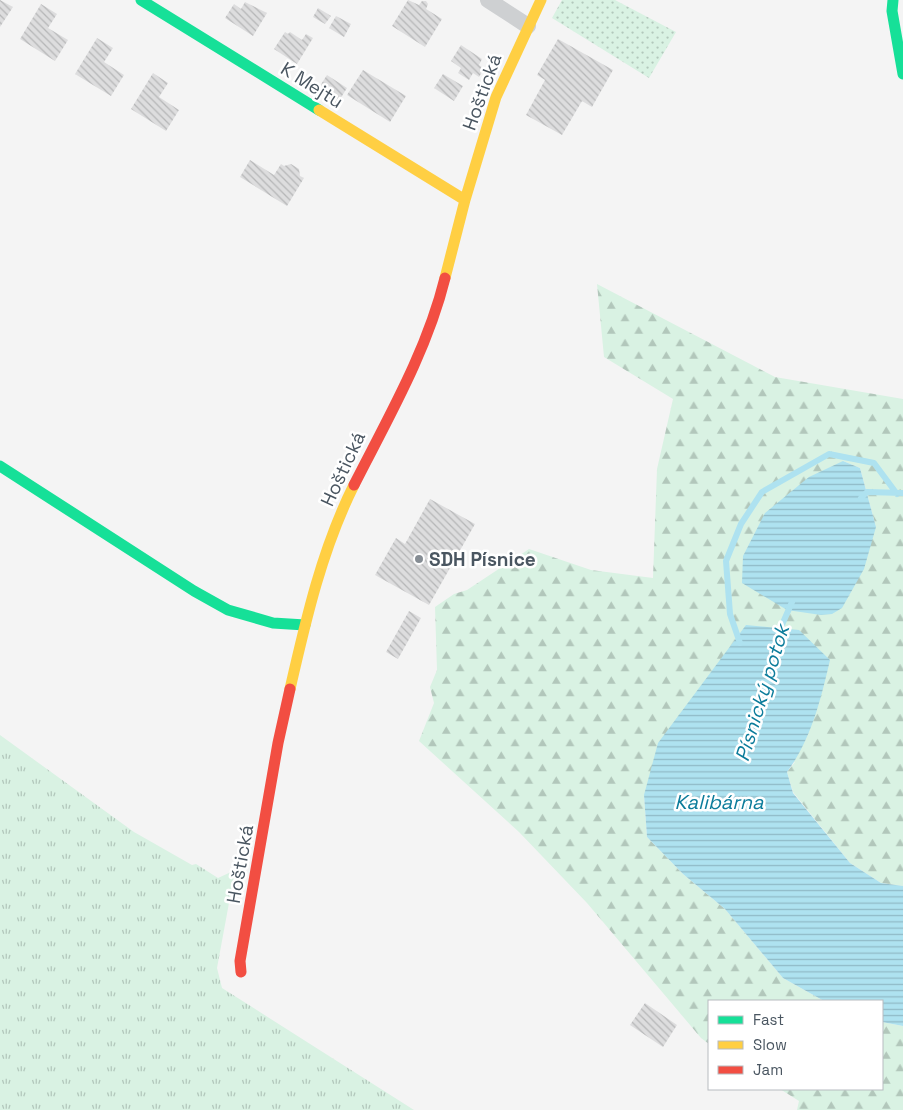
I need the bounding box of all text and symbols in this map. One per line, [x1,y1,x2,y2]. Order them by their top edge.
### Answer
street label: Hoštická [457,50,507,134]
street label: K Mejtu [276,56,348,114]
street label: Hoštická [315,428,371,510]
place label: SDH Písnice [429,547,536,572]
marker: SDH Písnice [413,553,425,565]
water label: Písnický potok [729,619,796,764]
water label: Kalibárna [674,789,764,815]
street label: Hoštická [221,823,259,905]
legend [708,1000,883,1090]
text: Fast [753,1010,784,1029]
text: Slow [753,1035,787,1054]
text: Jam [753,1060,783,1079]

